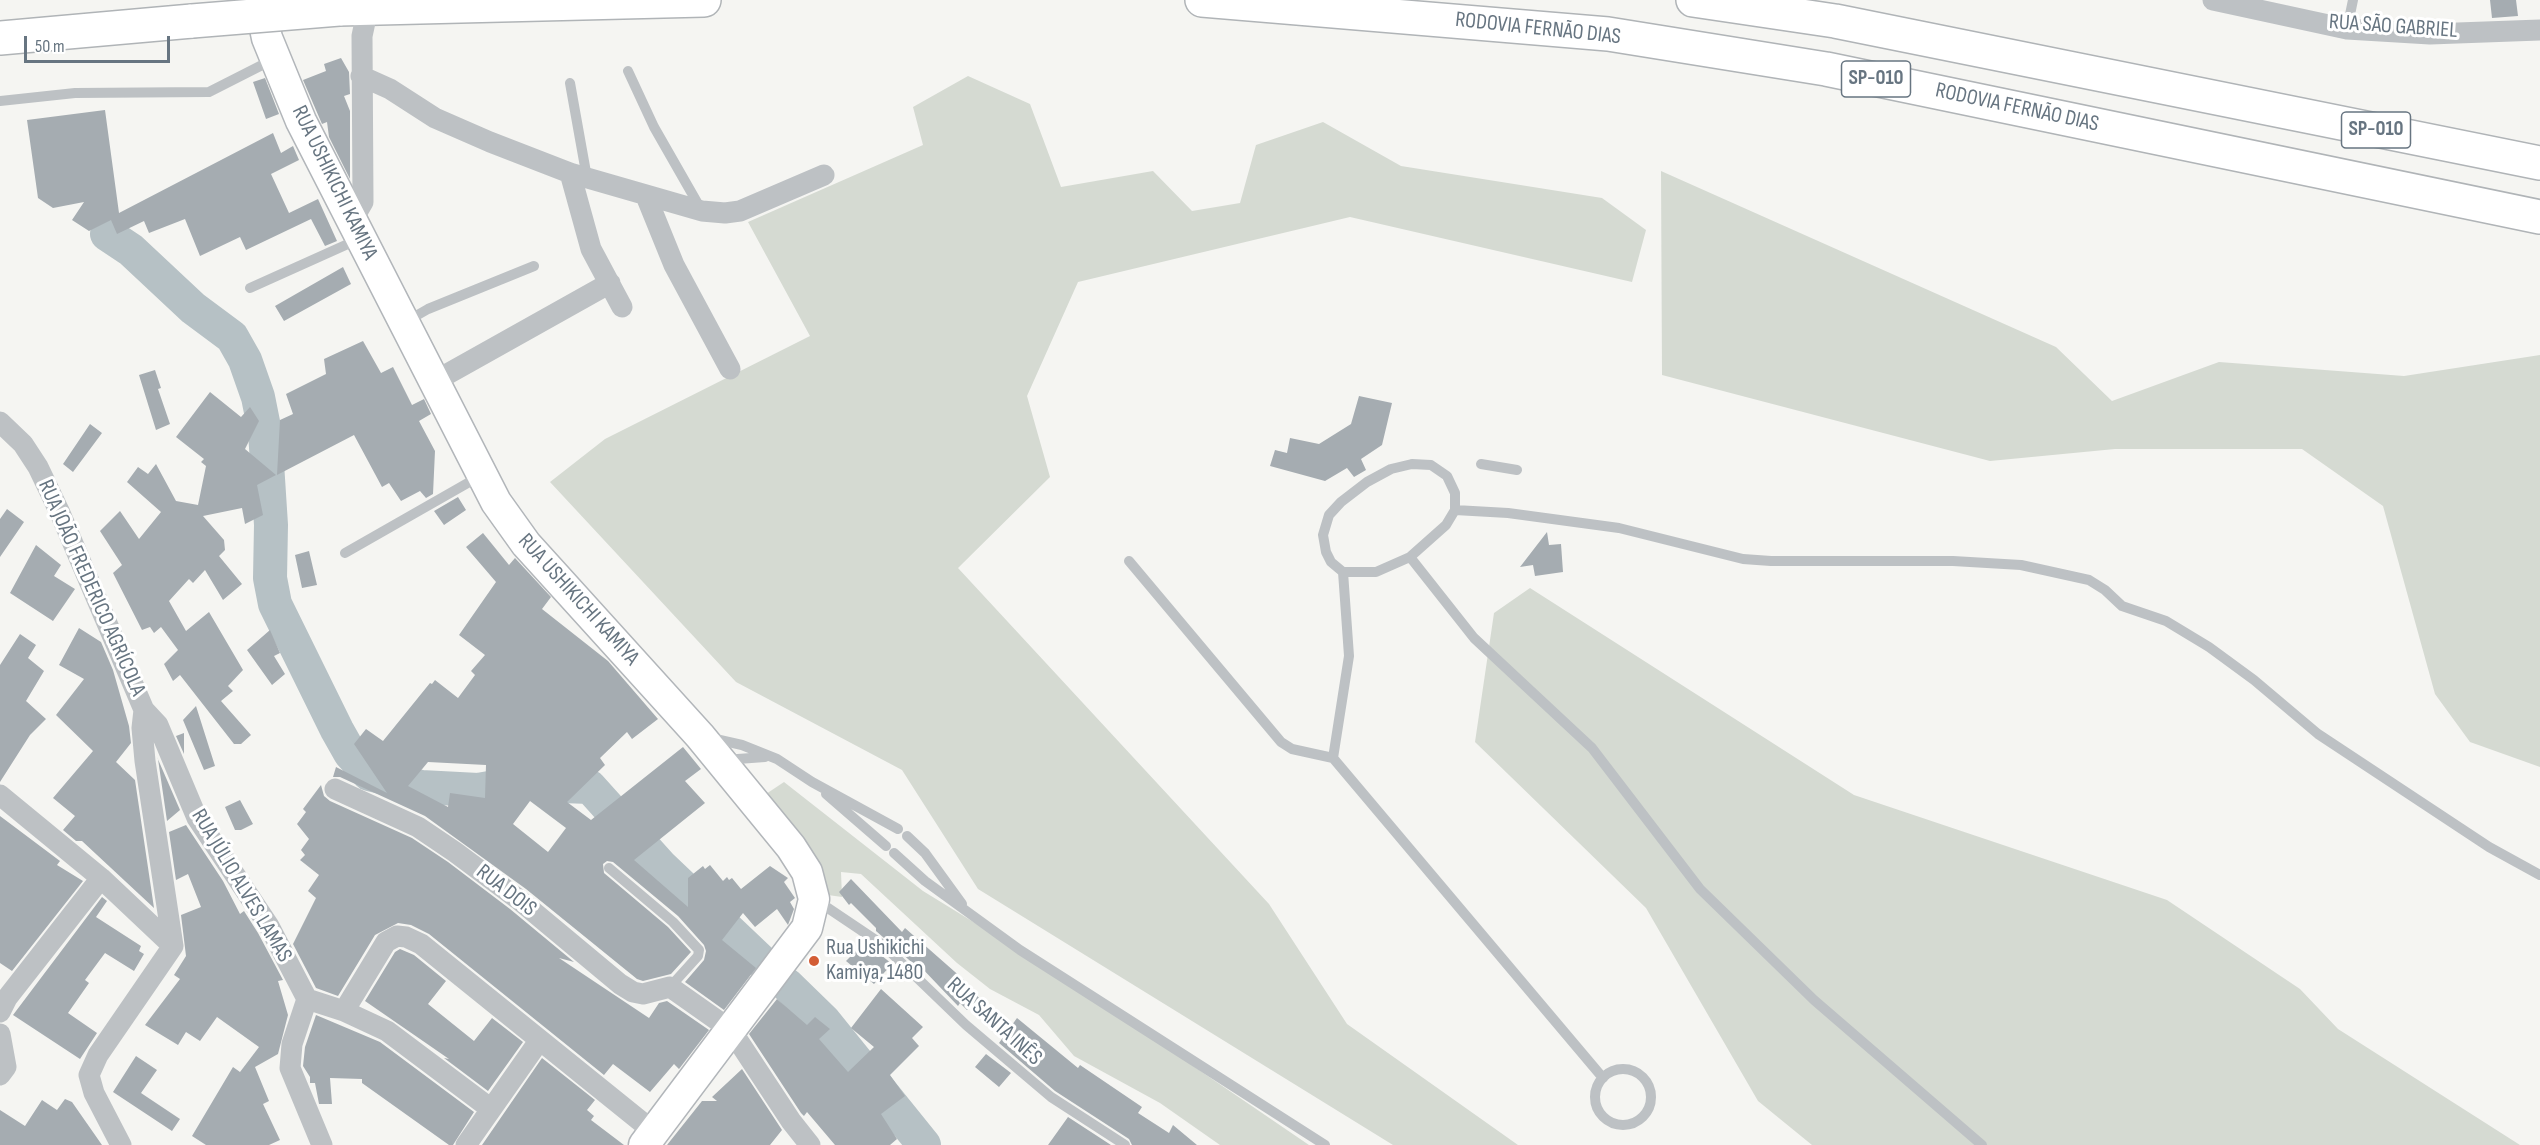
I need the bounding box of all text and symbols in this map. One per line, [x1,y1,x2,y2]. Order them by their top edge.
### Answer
street label: RODOVIA FERNÃO DIAS [1454,7,1622,51]
street label: RUA SÃO GABRIEL [2328,9,2458,45]
scale bar [27,24,172,62]
text: 50 m [35,36,65,57]
road number: SP-010 [1842,61,1910,97]
street label: RODOVIA FERNÃO DIAS [1933,78,2101,138]
street label: RUA USHIKICHI KAMIYA [285,102,383,264]
road number: SP-010 [2342,112,2410,148]
street label: RUA JOÃO FREDERICO AGRÍCOLA [31,476,151,700]
street label: RUA USHIKICHI KAMIYA [512,529,644,671]
street label: RUA JÚLIO ALVES LAMAS [185,805,297,967]
street label: RUA DOIS [471,859,541,923]
place label: Rua Ushikichi Kamiya, 1480 [826,935,924,986]
marker: Rua Ushikichi Kamiya, 1480 [807,954,821,968]
street label: RUA SANTA INÊS [941,972,1047,1072]

